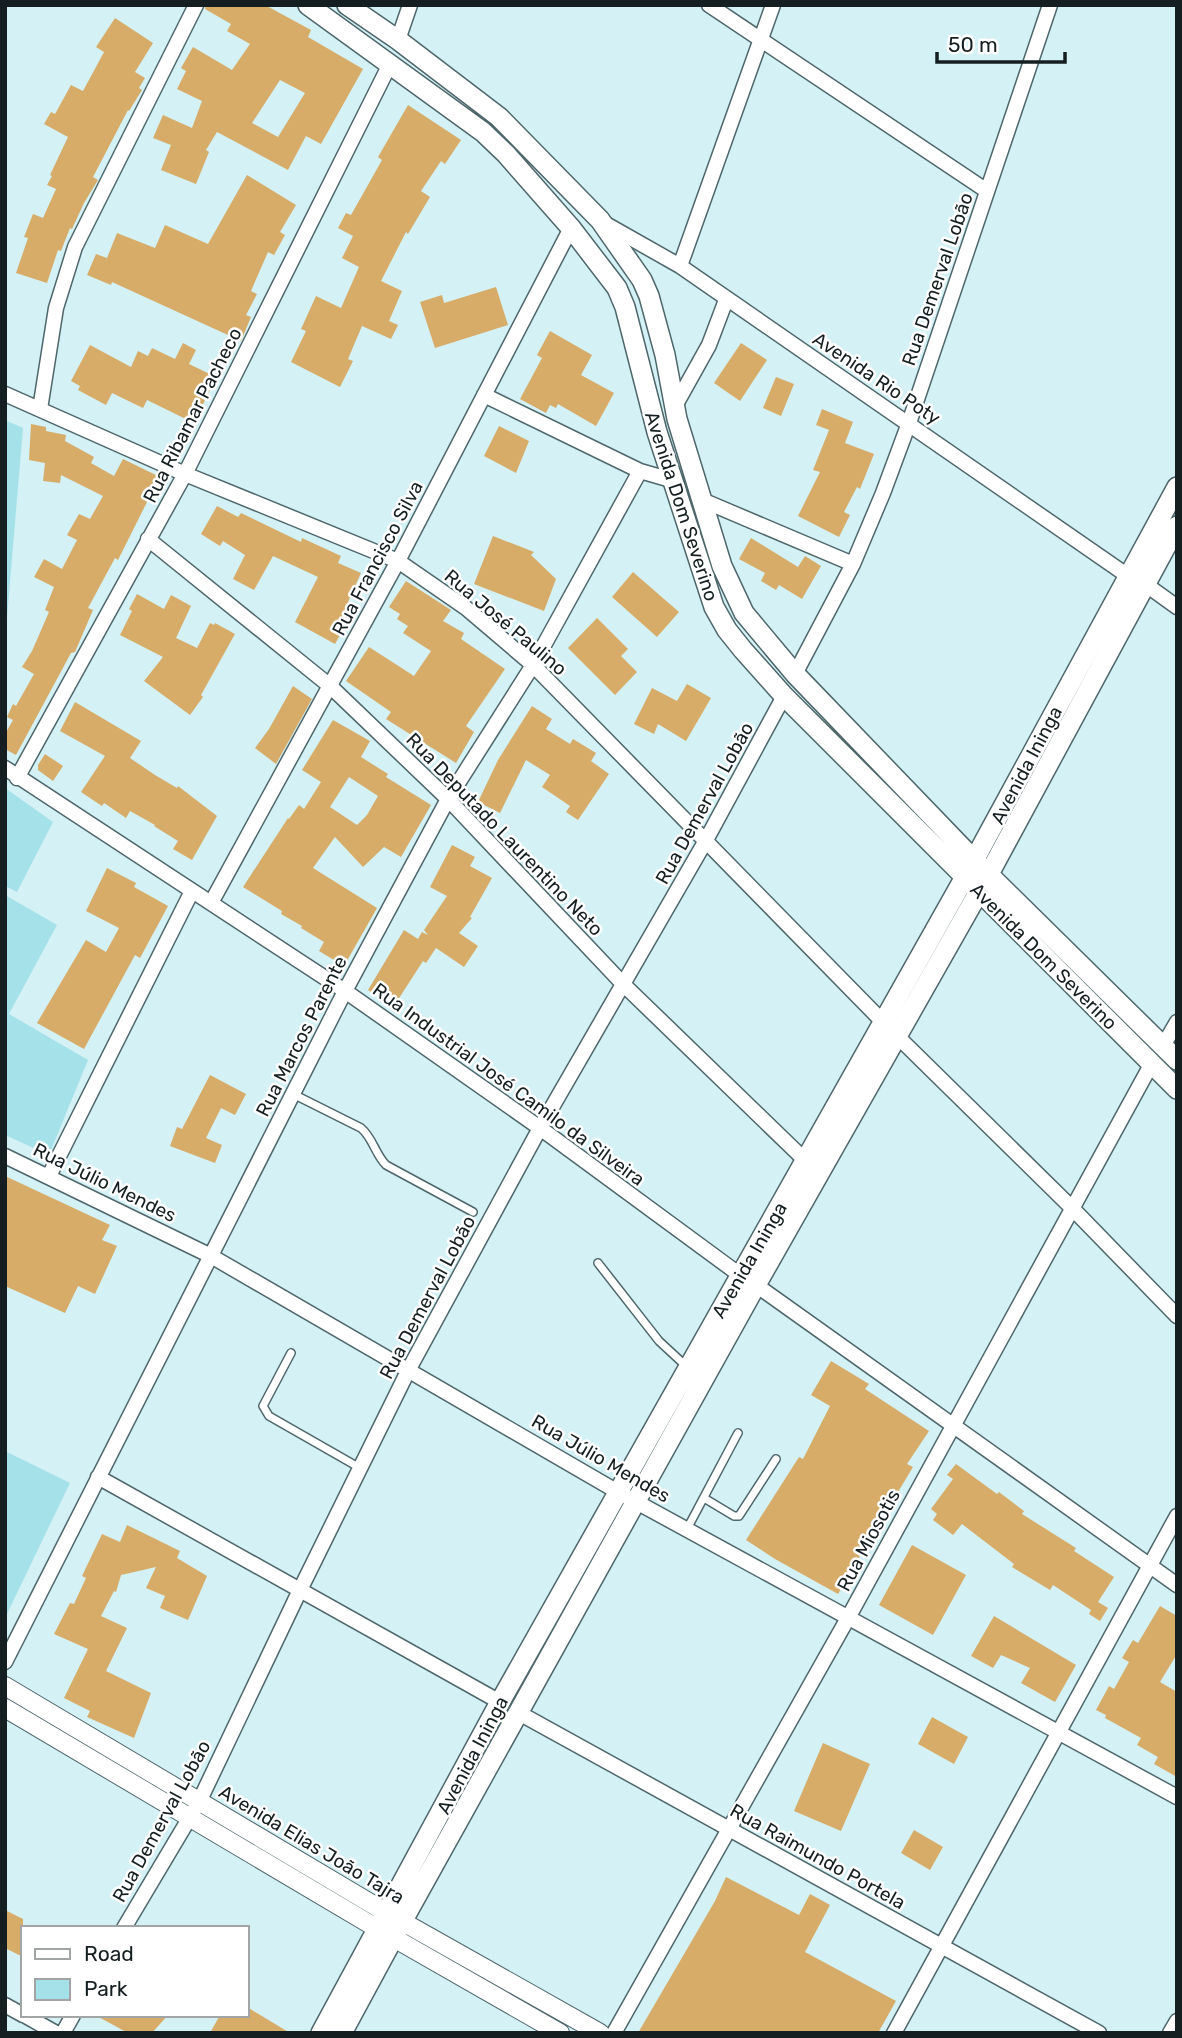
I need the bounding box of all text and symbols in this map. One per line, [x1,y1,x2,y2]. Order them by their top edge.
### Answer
scale bar [937,21,1065,65]
text: 50 m [948,32,998,57]
street label: Rua Demerval Lobão [897,190,978,369]
street label: Rua Ribamar Pacheco [138,324,247,507]
street label: Avenida Rio Poty [809,327,945,430]
street label: Avenida Dom Severino [640,408,723,604]
street label: Rua Francisco Silva [327,477,428,639]
street label: Rua José Paulino [440,565,571,680]
street label: Avenida Ininga [986,702,1067,828]
street label: Rua Demerval Lobão [650,718,758,888]
street label: Rua Deputado Laurentino Neto [401,728,608,941]
street label: Avenida Dom Severino [965,878,1122,1035]
street label: Rua Marcos Parente [251,952,352,1120]
street label: Rua Industrial José Camilo da Silveira [368,978,649,1191]
street label: Rua Júlio Mendes [30,1138,180,1227]
street label: Avenida Ininga [707,1198,792,1322]
street label: Rua Demerval Lobão [375,1212,480,1383]
street label: Rua Júlio Mendes [527,1409,674,1507]
street label: Rua Miosotis [832,1485,905,1595]
street label: Avenida Ininga [432,1692,513,1818]
street label: Rua Demerval Lobão [107,1736,215,1906]
street label: Avenida Elias João Tajra [215,1780,408,1909]
street label: Rua Raimundo Portela [726,1799,909,1914]
legend [21,1926,248,2017]
text: Road [84,1941,134,1966]
text: Park [84,1976,128,2001]

